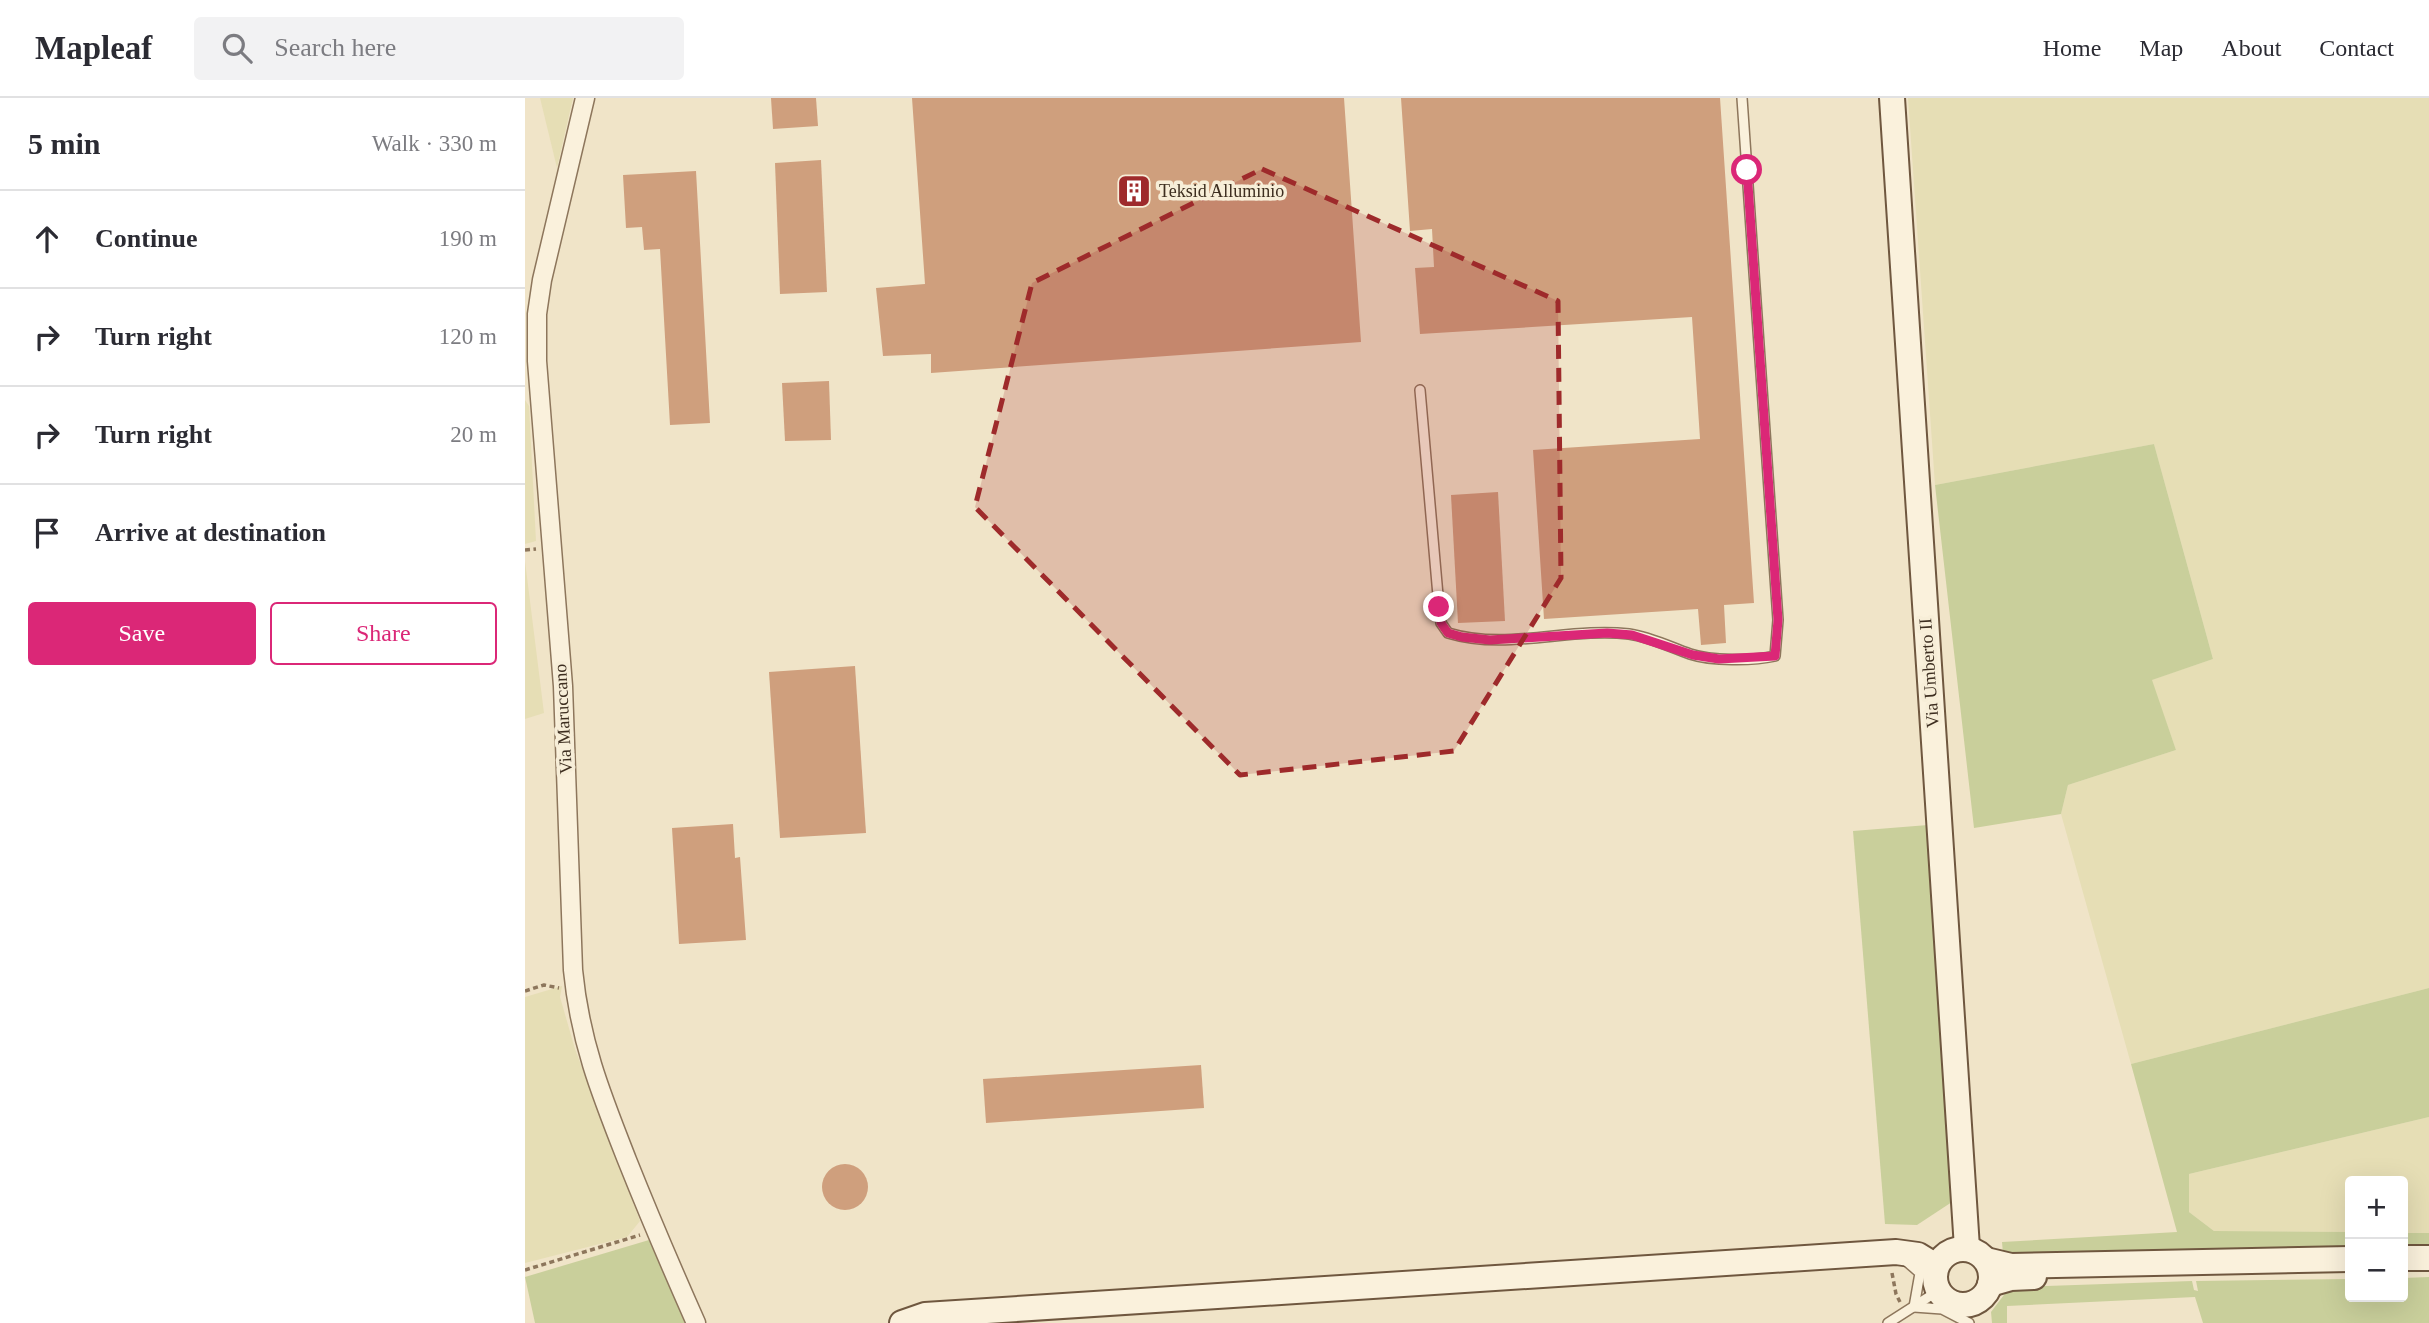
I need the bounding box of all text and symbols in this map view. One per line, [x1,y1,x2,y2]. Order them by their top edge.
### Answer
search box [194,17,684,80]
icon: search [218,29,256,67]
text: Mapleaf [35,30,152,66]
text: Search here [274,33,396,62]
text: Home [2043,35,2101,61]
text: Map [2139,35,2183,61]
text: About [2221,35,2281,61]
text: Contact [2319,35,2394,61]
text: 5 min [28,127,101,160]
text: Walk · 330 m [372,131,497,156]
route start [1731,154,1762,185]
building icon: Teksid Alluminio [1115,172,1153,210]
place label: Teksid Alluminio [1159,181,1284,201]
icon: ahead [28,220,66,258]
text: Continue [95,224,198,253]
text: 190 m [439,226,497,251]
icon: right [28,318,66,356]
text: Turn right [95,322,212,351]
text: 120 m [439,324,497,349]
icon: right [28,416,66,454]
text: Turn right [95,420,212,449]
text: 20 m [450,422,497,447]
icon: arrive [28,514,66,552]
text: Arrive at destination [95,518,326,547]
route end [1423,591,1454,622]
button: Save [28,602,256,665]
button: Share [270,602,497,665]
street label: Via Umberto II [1915,617,1943,729]
street label: Via Maruccano [550,663,576,775]
map controls [2345,1176,2408,1302]
button: + [2345,1176,2408,1239]
button: − [2345,1239,2408,1302]

